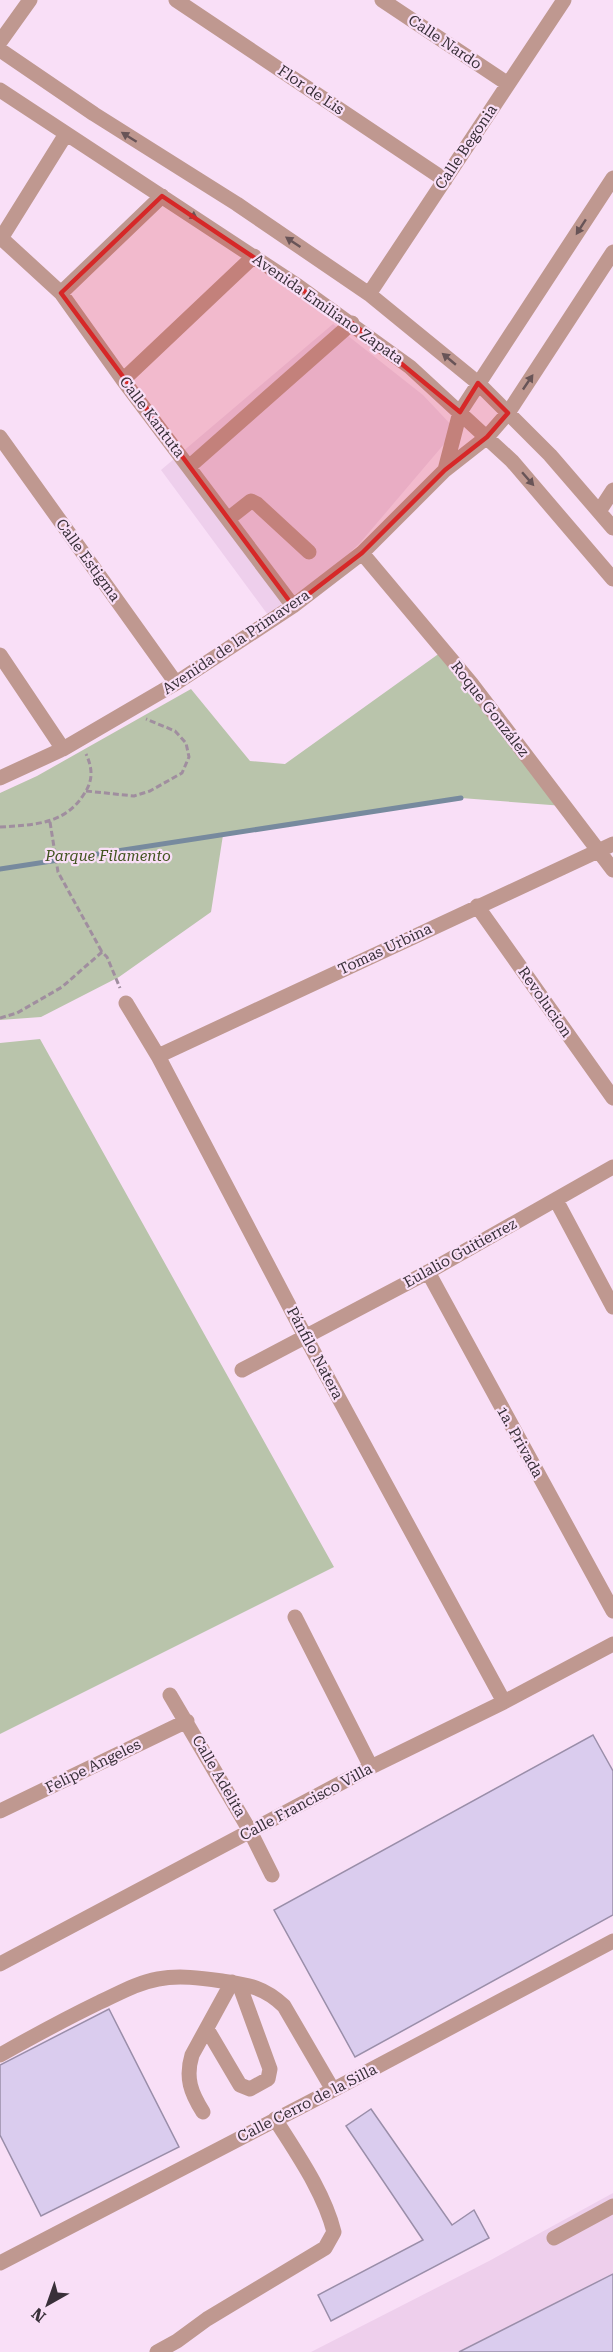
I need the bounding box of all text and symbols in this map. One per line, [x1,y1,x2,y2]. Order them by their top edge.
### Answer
street label: Calle Nardo [405,11,485,73]
street label: Flor de Lis [275,61,347,119]
street label: Calle Begonia [431,101,501,193]
one-way arrow [121,131,138,142]
one-way arrow [181,208,197,220]
one-way arrow [576,219,587,235]
one-way arrow [286,236,302,248]
street label: Avenida Emiliano Zapata [249,250,407,368]
one-way arrow [442,353,457,366]
street label: Calle Kantuta [116,373,188,461]
one-way arrow [522,374,533,390]
one-way arrow [521,471,534,486]
street label: Calle Estigma [52,515,124,605]
street label: Avenida de la Primavera [159,586,313,698]
street label: Roque González [447,658,533,760]
park label: Parque Filamento [44,847,171,865]
street label: Tomas Urbina [335,919,435,979]
street label: Revolucion [514,963,576,1041]
street label: Eulalio Guitierrez [400,1215,520,1291]
street label: Pánfilo Natera [283,1304,347,1402]
street label: 1a. Privada [493,1403,547,1481]
street label: Calle Adelita [188,1732,250,1820]
street label: Felipe Angeles [42,1735,144,1797]
street label: Calle Francisco Villa [237,1759,375,1845]
street label: Calle Cerro de la Silla [234,2060,380,2146]
north arrow [18,2274,78,2334]
text: N [28,2304,50,2326]

